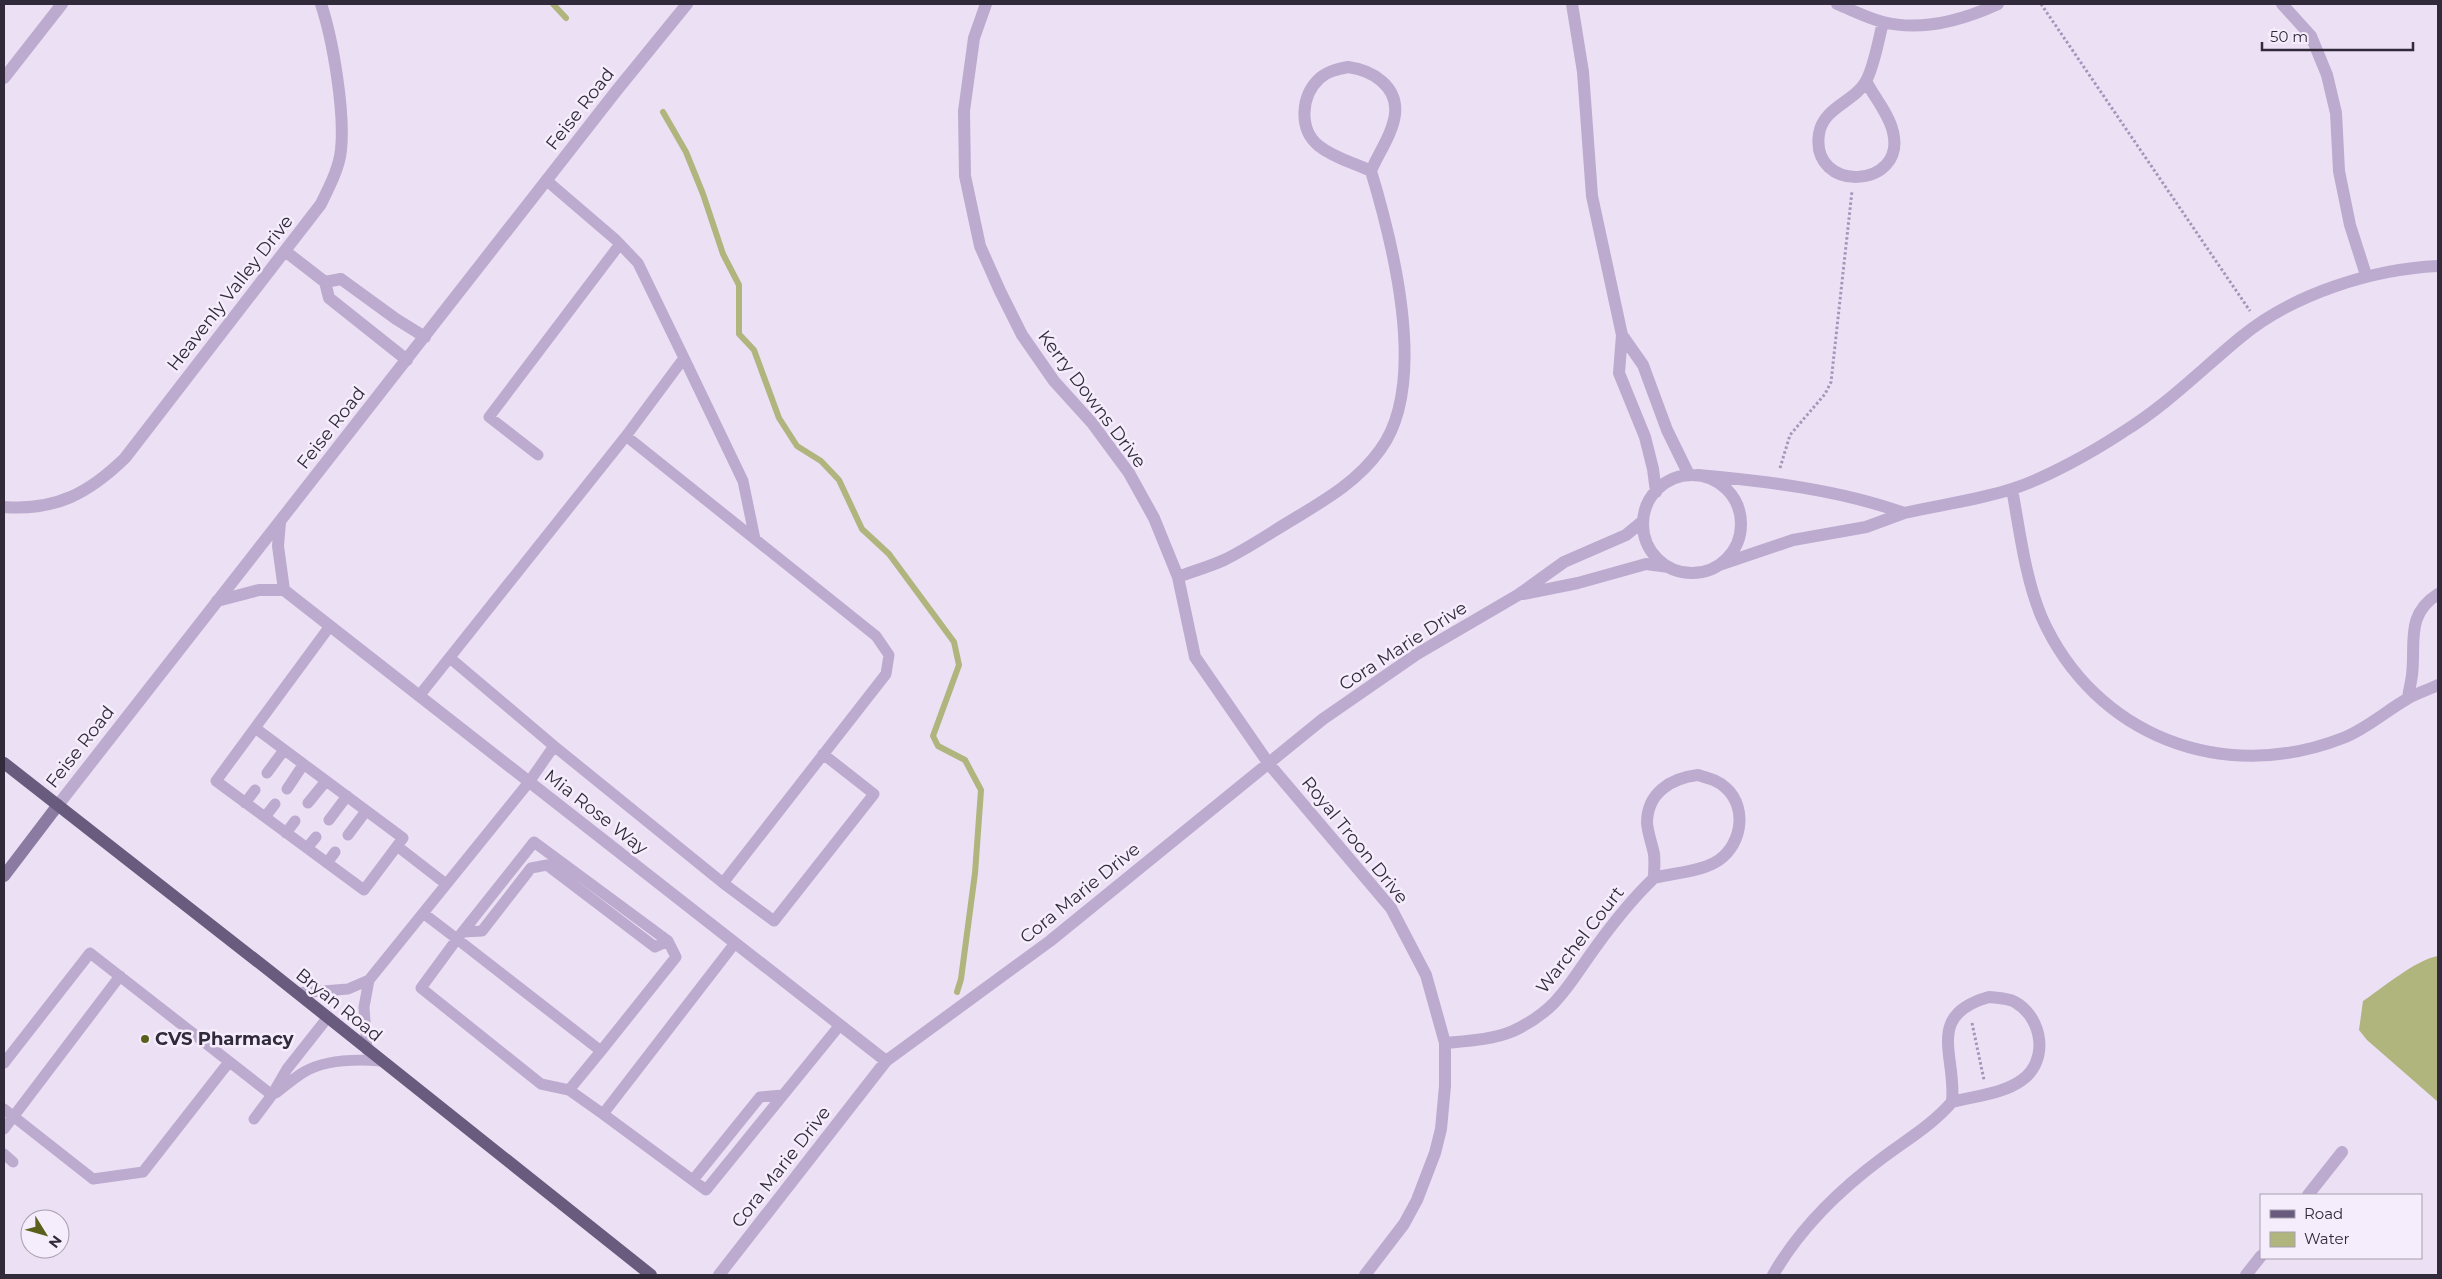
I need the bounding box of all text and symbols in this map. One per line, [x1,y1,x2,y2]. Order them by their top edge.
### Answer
scale bar [2262,20,2413,52]
text: 50 m [2270,27,2308,46]
street label: Feise Road [541,64,619,154]
street label: Heavenly Valley Drive [162,211,298,375]
street label: Kerry Downs Drive [1033,326,1151,472]
street label: Feise Road [292,383,370,473]
street label: Cora Marie Drive [1335,596,1471,696]
street label: Feise Road [41,702,119,792]
street label: Mia Rose Way [540,765,652,859]
street label: Royal Troon Drive [1297,772,1413,908]
street label: Cora Marie Drive [1016,838,1144,948]
street label: Warchel Court [1531,882,1629,998]
street label: Bryan Road [291,964,387,1046]
place label: CVS Pharmacy [155,1028,294,1050]
marker: CVS Pharmacy [139,1033,151,1045]
street label: Cora Marie Drive [727,1102,835,1232]
legend [2260,1194,2422,1259]
text: Road [2304,1204,2343,1223]
north arrow [20,1209,70,1259]
text: Water [2304,1229,2350,1248]
text: N [45,1232,66,1252]

